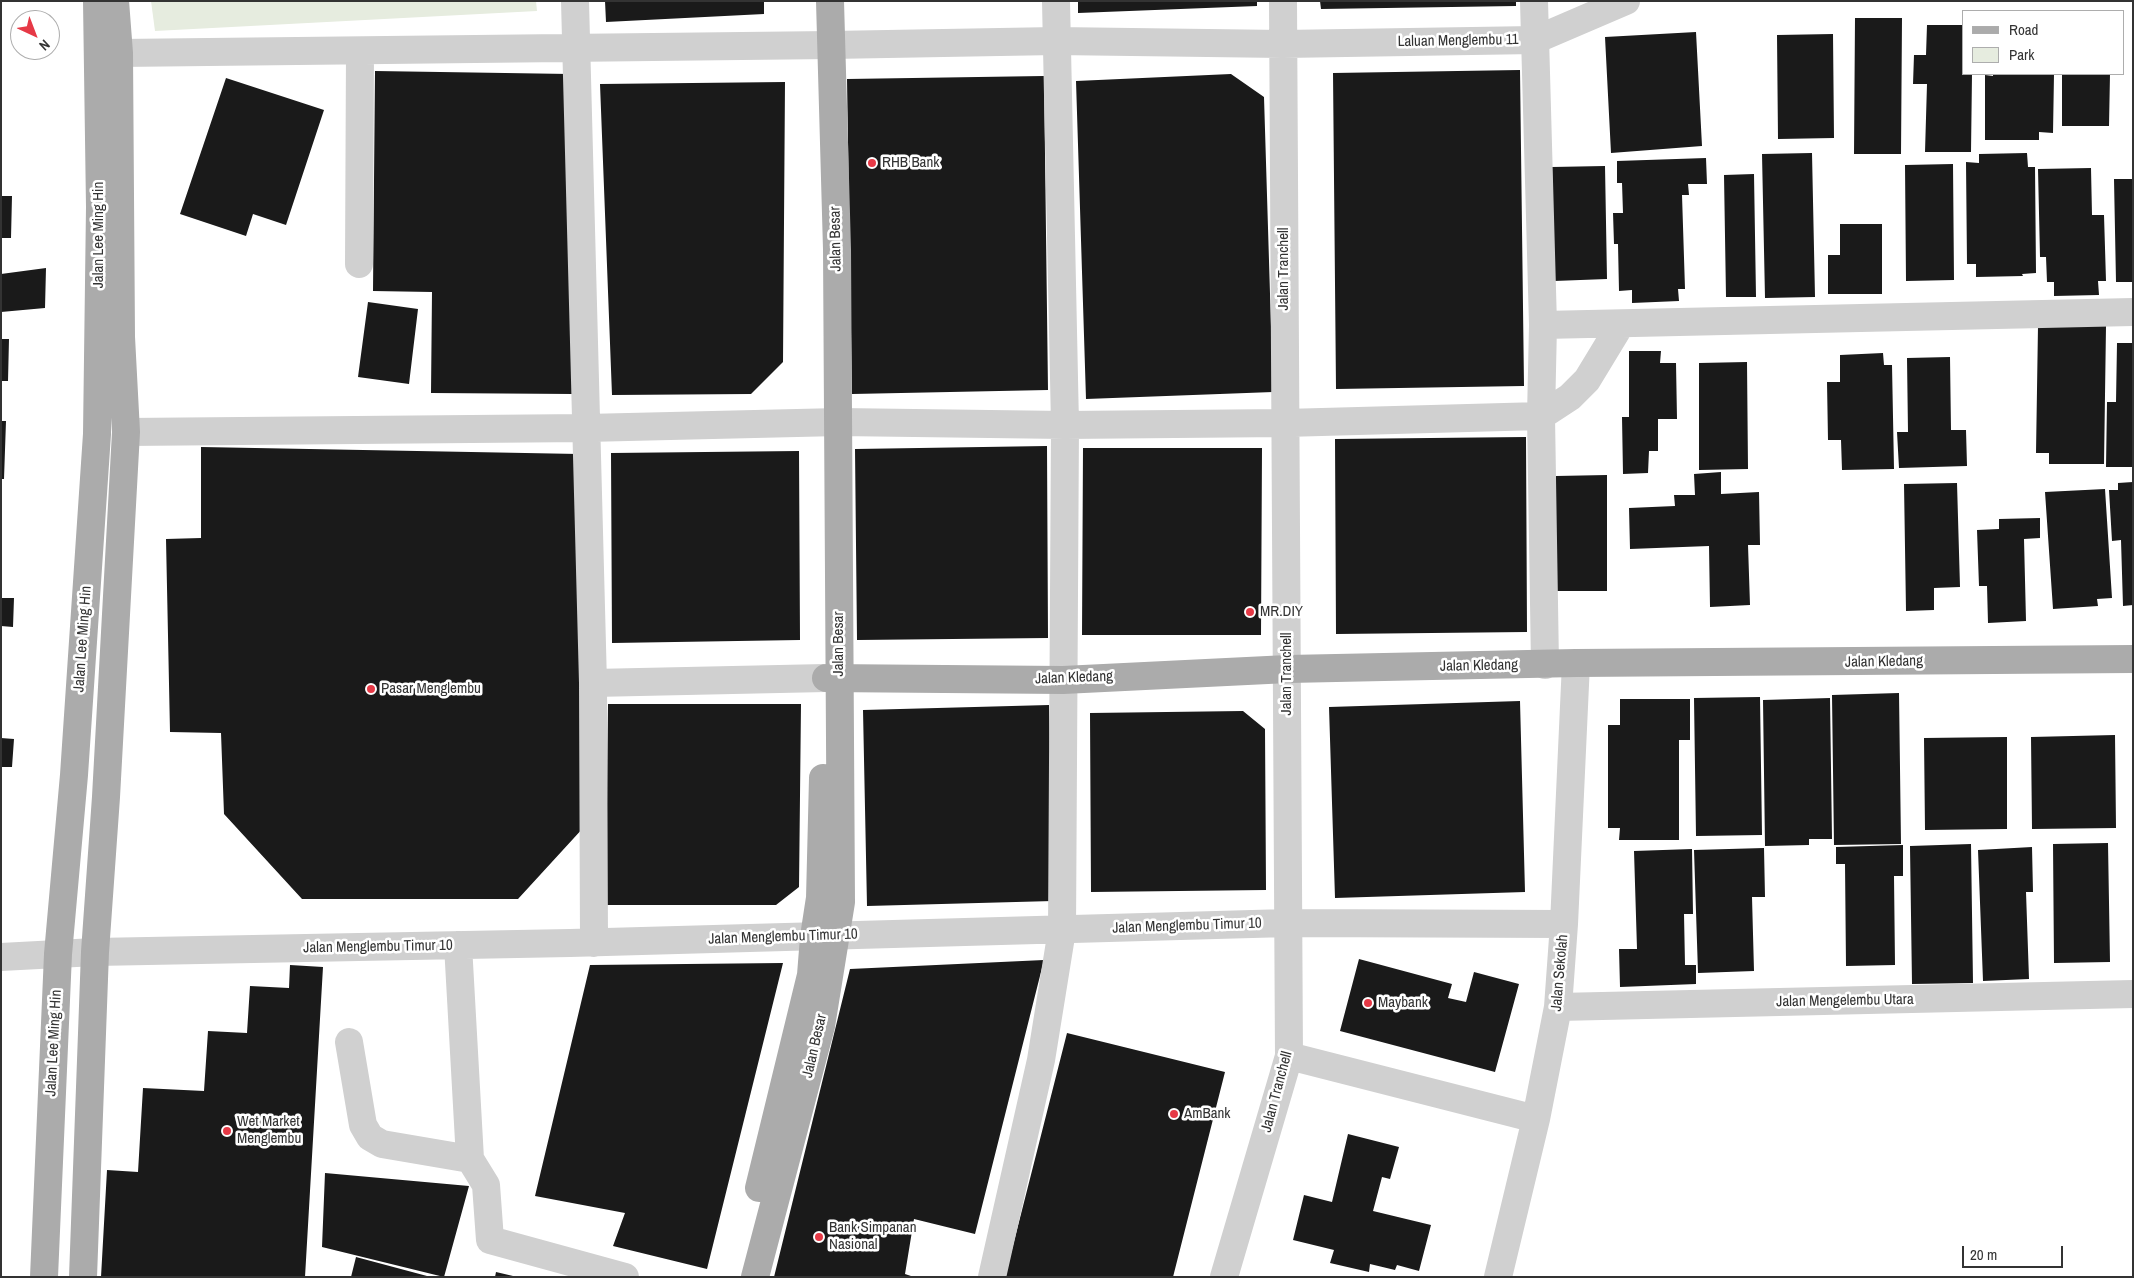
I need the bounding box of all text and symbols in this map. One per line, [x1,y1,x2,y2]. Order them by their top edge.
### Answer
north arrow [10,10,60,60]
legend [1962,10,2124,75]
text: Road [2009,19,2038,40]
street label: Laluan Menglembu 11 [1397,31,1519,51]
text: N [35,36,54,55]
text: Park [2009,44,2034,65]
place label: RHB Bank [882,154,939,172]
marker: RHB Bank [866,157,878,169]
street label: Jalan Lee Ming Hin [90,182,108,288]
street label: Jalan Besar [826,206,846,272]
street label: Jalan Tranchell [1275,228,1293,310]
street label: Jalan Lee Ming Hin [70,585,96,693]
place label: MR.DIY [1260,603,1303,621]
marker: MR.DIY [1244,606,1256,618]
street label: Jalan Besar [830,612,848,676]
street label: Jalan Tranchell [1278,633,1296,715]
street label: Jalan Kledang [1845,652,1923,672]
street label: Jalan Kledang [1440,656,1518,676]
street label: Jalan Kledang [1035,668,1113,688]
place label: Pasar Menglembu [381,680,481,698]
marker: Pasar Menglembu [365,683,377,695]
street label: Jalan Menglembu Timur 10 [1112,914,1262,938]
street label: Jalan Menglembu Timur 10 [708,925,858,949]
street label: Jalan Sekolah [1548,934,1572,1012]
street label: Jalan Menglembu Timur 10 [303,937,453,957]
street label: Jalan Lee Ming Hin [42,989,66,1097]
street label: Jalan Mengelembu Utara [1776,991,1914,1011]
place label: Maybank [1378,994,1428,1012]
marker: Maybank [1362,997,1374,1009]
street label: Jalan Besar [799,1012,831,1080]
street label: Jalan Tranchell [1258,1050,1296,1134]
place label: AmBank [1184,1105,1230,1123]
marker: AmBank [1168,1108,1180,1120]
place label: Wet Market Menglembu [237,1113,301,1148]
marker: Wet Market Menglembu [221,1125,233,1137]
place label: Bank Simpanan Nasional [829,1219,917,1254]
marker: Bank Simpanan Nasional [813,1231,825,1243]
scale bar [1964,1236,2065,1268]
text: 20 m [1970,1244,1997,1265]

